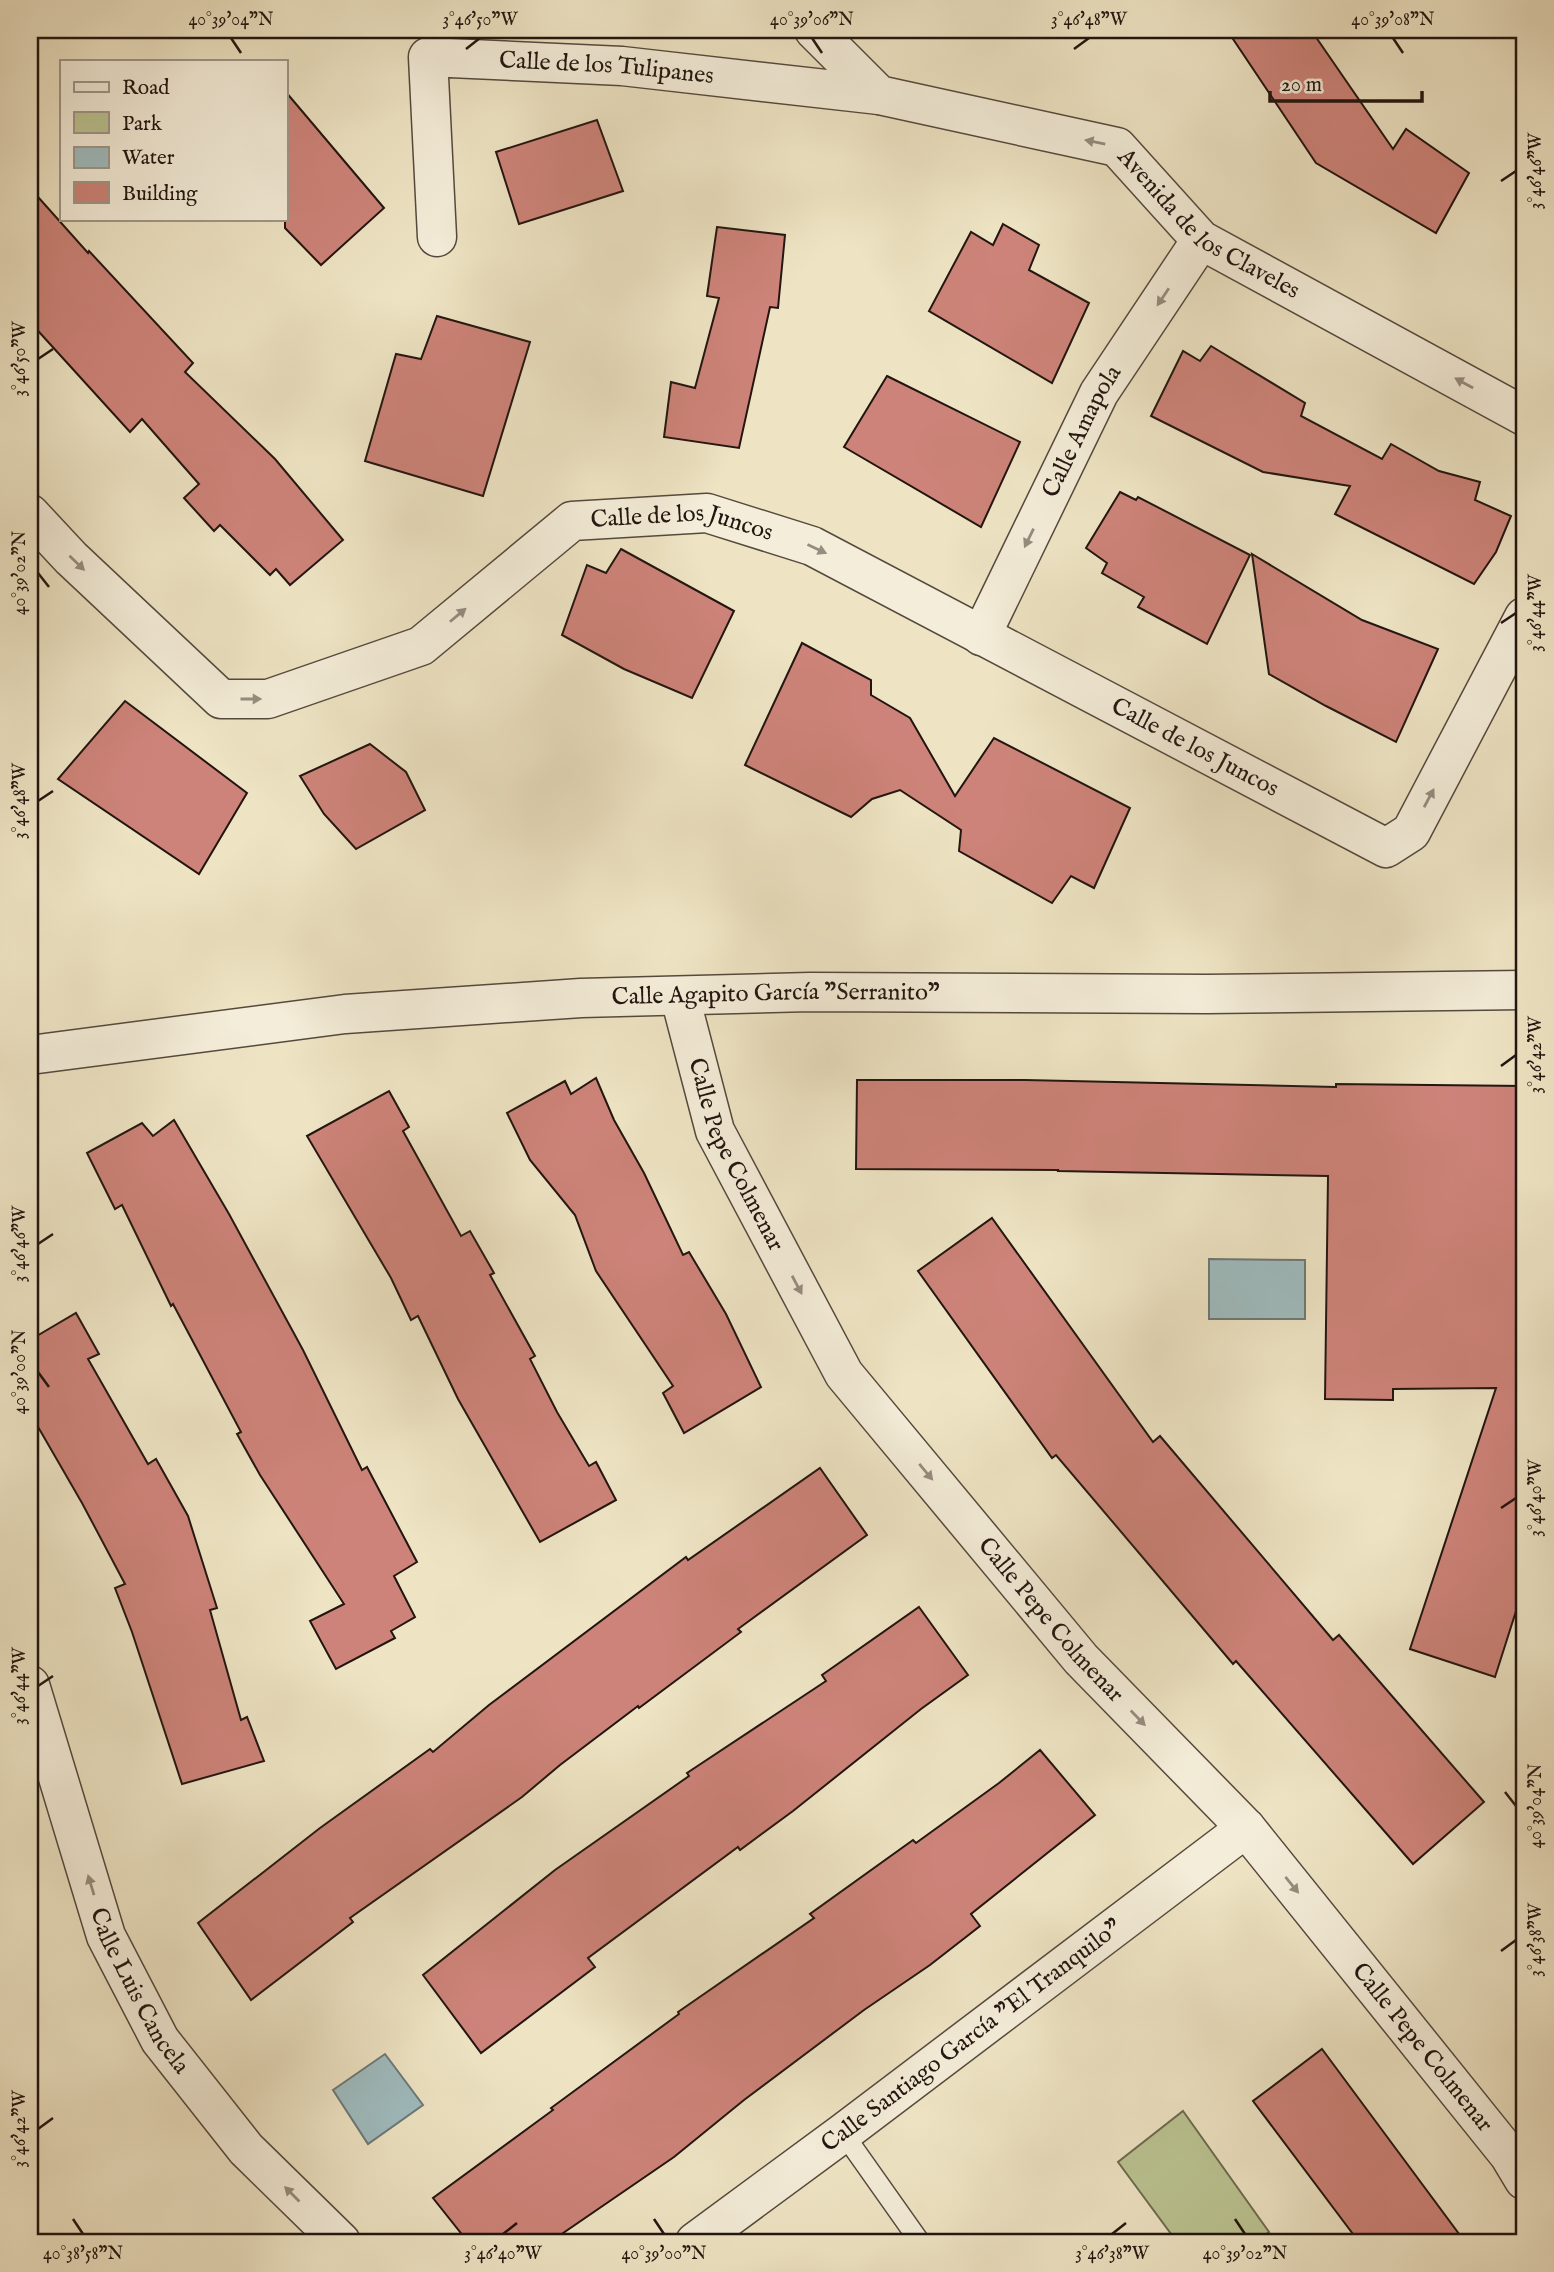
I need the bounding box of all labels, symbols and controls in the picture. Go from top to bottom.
text: 40°39'04"N [188,9,274,32]
text: 3°46'50"W [442,9,518,32]
text: 40°39'06"N [770,9,854,32]
text: 3°46'48"W [1051,9,1128,32]
text: 40°39'08"N [1351,9,1435,32]
street label: Calle de los Tulipanes [498,45,715,92]
legend [60,60,287,220]
scale bar [1270,60,1423,104]
text: 20 m [1281,72,1322,99]
text: Road [122,75,170,102]
text: Park [122,111,163,138]
text: 3°46'46"W [1525,132,1548,209]
one-way arrow [1084,137,1106,148]
street label: Avenida de los Claveles [1110,141,1305,306]
text: Water [122,145,175,172]
text: Building [122,181,198,208]
one-way arrow [1156,288,1170,306]
text: 3°46'50"W [9,321,32,397]
street label: Calle Amapola [1035,359,1129,503]
one-way arrow [1454,378,1474,390]
street label: Calle de los Juncos [590,497,777,548]
one-way arrow [1023,528,1034,548]
text: 40°39'02"N [9,530,32,615]
one-way arrow [807,544,827,555]
one-way arrow [68,555,85,571]
text: 3°46'44"W [1525,573,1548,652]
one-way arrow [450,608,467,623]
street label: Calle de los Juncos [1106,691,1284,804]
one-way arrow [240,693,262,705]
text: 3°46'48"W [9,762,32,839]
one-way arrow [1423,788,1435,808]
street label: Calle Agapito García "Serranito" [611,976,940,1013]
text: 3°46'42"W [1525,1016,1548,1094]
street label: Calle Pepe Colmenar [681,1055,792,1257]
text: 3°46'46"W [9,1205,32,1282]
one-way arrow [792,1275,803,1295]
text: 40°39'00"N [9,1329,32,1415]
text: 3°46'40"W [1525,1458,1548,1537]
one-way arrow [918,1462,933,1480]
street label: Calle Pepe Colmenar [971,1531,1131,1709]
text: 3°46'44"W [9,1646,32,1725]
one-way arrow [1130,1709,1147,1726]
text: 40°39'04"N [1525,1763,1548,1849]
one-way arrow [85,1874,95,1895]
one-way arrow [1285,1875,1300,1893]
text: 3°46'38"W [1525,1902,1548,1977]
street label: Calle Luis Cancela [83,1904,197,2081]
street label: Calle Santiago García "El Tranquilo" [815,1912,1128,2159]
street label: Calle Pepe Colmenar [1345,1956,1500,2139]
text: 3°46'42"W [9,2090,32,2168]
one-way arrow [284,2186,301,2203]
text: 40°38'58"N [43,2243,124,2266]
text: 3°46'40"W [464,2243,543,2266]
text: 40°39'00"N [621,2243,707,2266]
text: 3°46'38"W [1075,2243,1150,2266]
text: 40°39'02"N [1203,2243,1288,2266]

